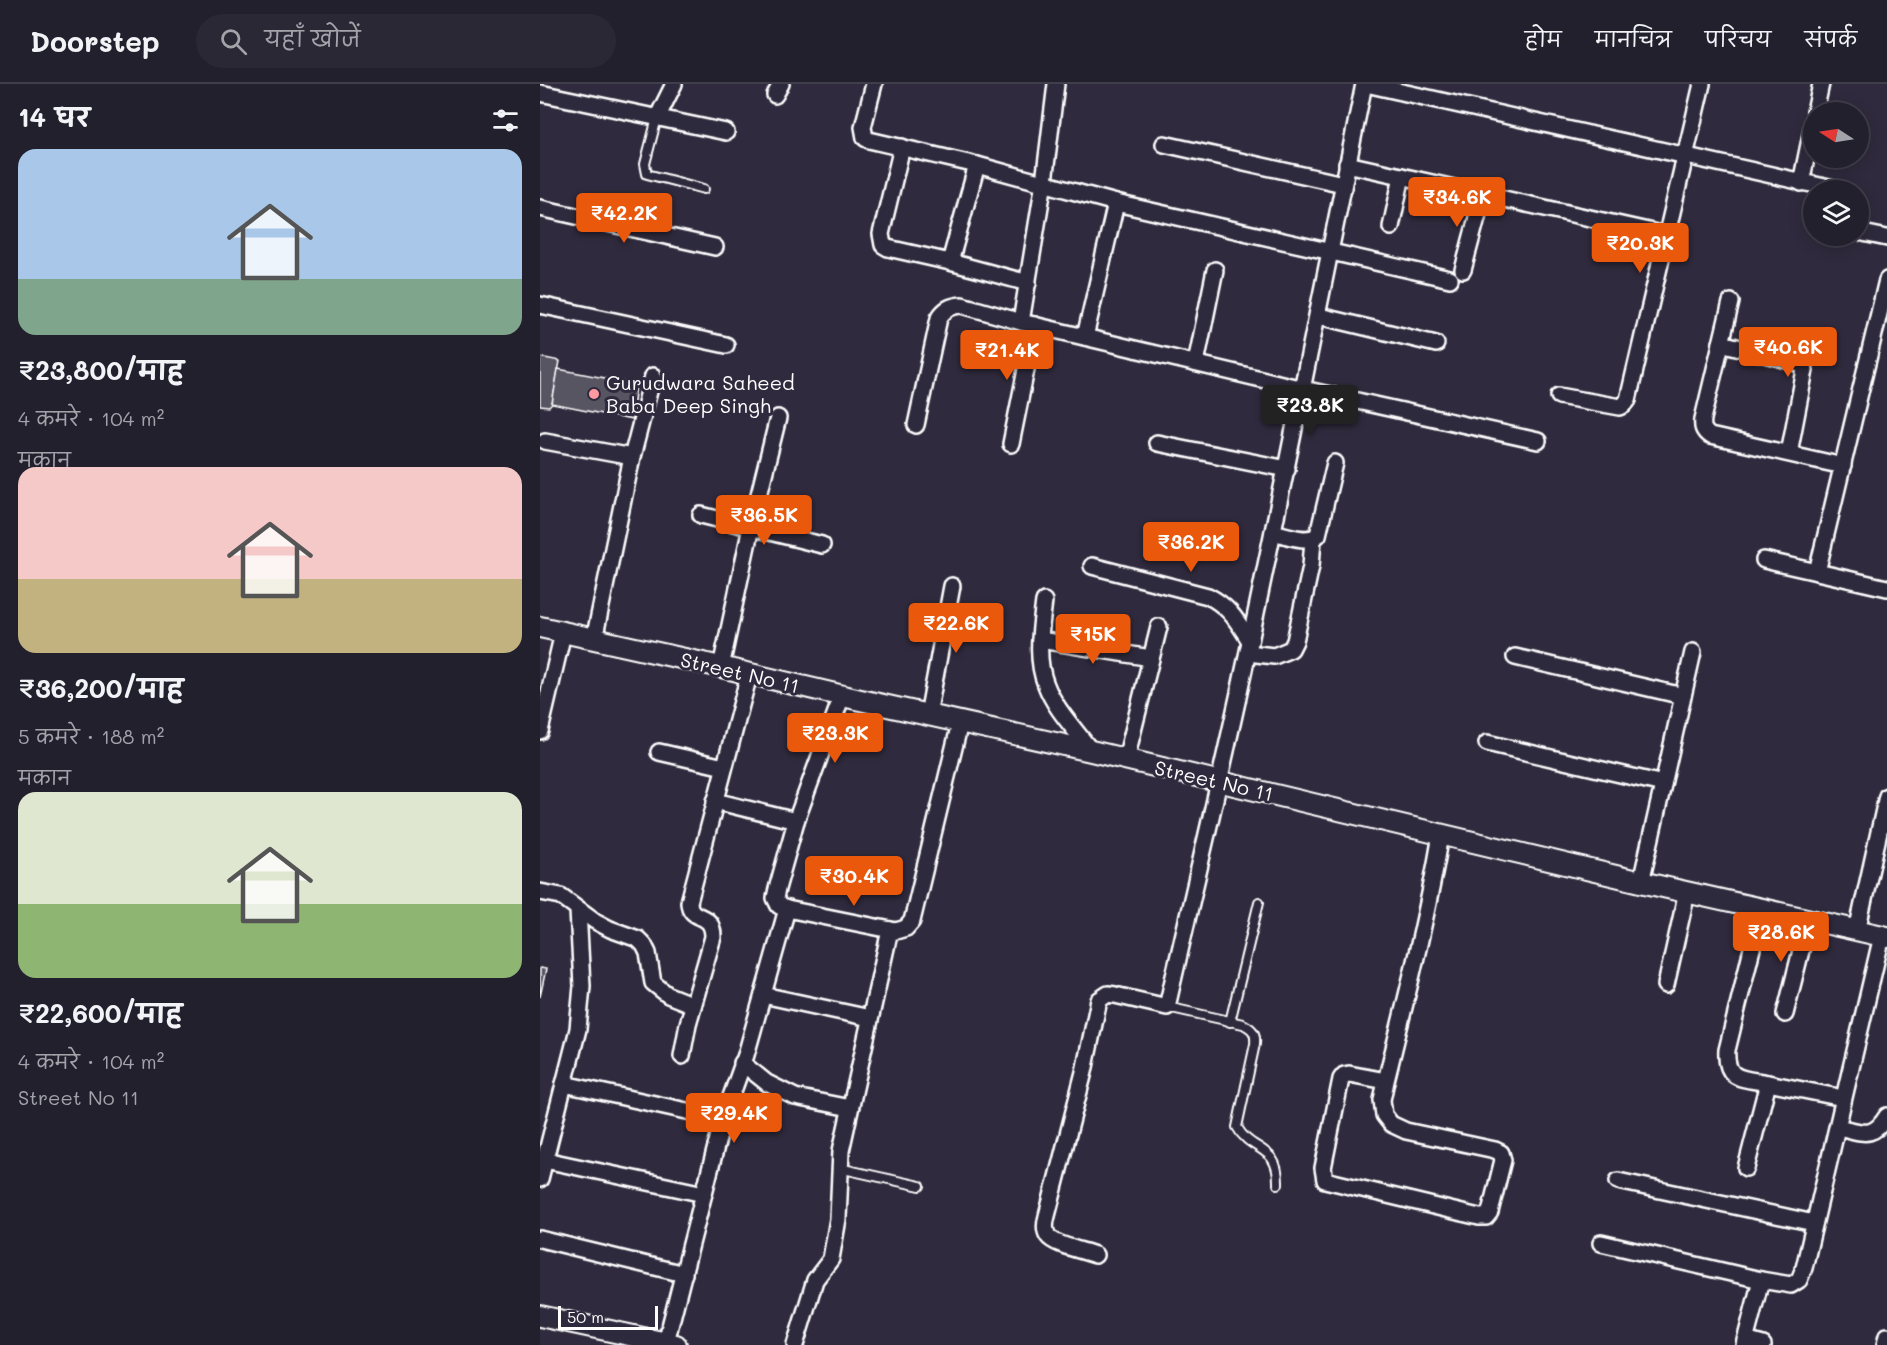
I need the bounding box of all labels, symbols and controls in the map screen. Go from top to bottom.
search box [196,14,616,68]
text: Doorstep [30,23,160,59]
text: यहाँ खोजें [265,24,361,53]
icon: search [217,25,250,58]
text: होम [1525,25,1562,52]
text: मानचित्र [1595,25,1672,52]
text: परिचय [1705,25,1771,52]
text: संपर्क [1804,25,1857,52]
text: 14 घर [18,100,90,134]
north arrow [1803,102,1869,168]
map controls [1803,102,1869,246]
icon: filters [489,104,522,137]
pin: ₹34.6K [1408,177,1506,228]
button: layers [1803,180,1869,246]
text: ₹34.6K [1422,183,1492,209]
icon: home [216,188,324,296]
pin: ₹42.2K [575,193,673,244]
text: ₹42.2K [590,199,658,225]
pin: ₹20.3K [1591,223,1689,274]
text: ₹20.3K [1606,229,1674,255]
pin: ₹40.6K [1739,327,1837,378]
pin: ₹21.4K [958,330,1056,381]
text: ₹40.6K [1753,333,1823,359]
text: ₹21.4K [974,336,1040,362]
text: ₹23,800/माह [18,353,184,387]
place label: Gurudwara Saheed Baba Deep Singh [606,369,795,418]
pin: ₹23.8K [1261,385,1359,436]
marker: Gurudwara Saheed Baba Deep Singh [587,387,601,401]
text: ₹23.8K [1276,391,1344,417]
text: 4 कमरे · 104 m² [18,405,164,431]
text: मकान [18,446,71,472]
pin: ₹36.5K [715,495,813,546]
text: ₹36.5K [730,501,798,527]
icon: home [216,506,324,614]
pin: ₹36.2K [1142,522,1240,573]
text: ₹36.2K [1157,528,1225,554]
pin: ₹22.6K [907,603,1005,654]
text: ₹22.6K [922,609,990,635]
pin: ₹15K [1057,614,1129,665]
text: ₹15K [1070,620,1116,646]
street label: Street No 11 [678,646,802,698]
text: ₹36,200/माह [18,671,183,705]
pin: ₹23.3K [786,713,884,764]
text: ₹23.3K [801,719,869,745]
text: 5 कमरे · 188 m² [18,723,164,749]
street label: Street No 11 [1152,754,1276,806]
text: मकान [18,764,71,790]
icon: home [216,831,324,939]
pin: ₹30.4K [805,856,903,907]
text: ₹30.4K [819,862,889,888]
pin: ₹28.6K [1732,912,1830,963]
text: ₹28.6K [1747,918,1815,944]
text: ₹22,600/माह [18,996,182,1030]
text: 4 कमरे · 104 m² [18,1048,164,1074]
text: Street No 11 [18,1084,139,1110]
pin: ₹29.4K [685,1093,783,1144]
text: ₹29.4K [700,1099,768,1125]
scale bar [558,1303,658,1330]
text: 50 m [567,1306,604,1327]

